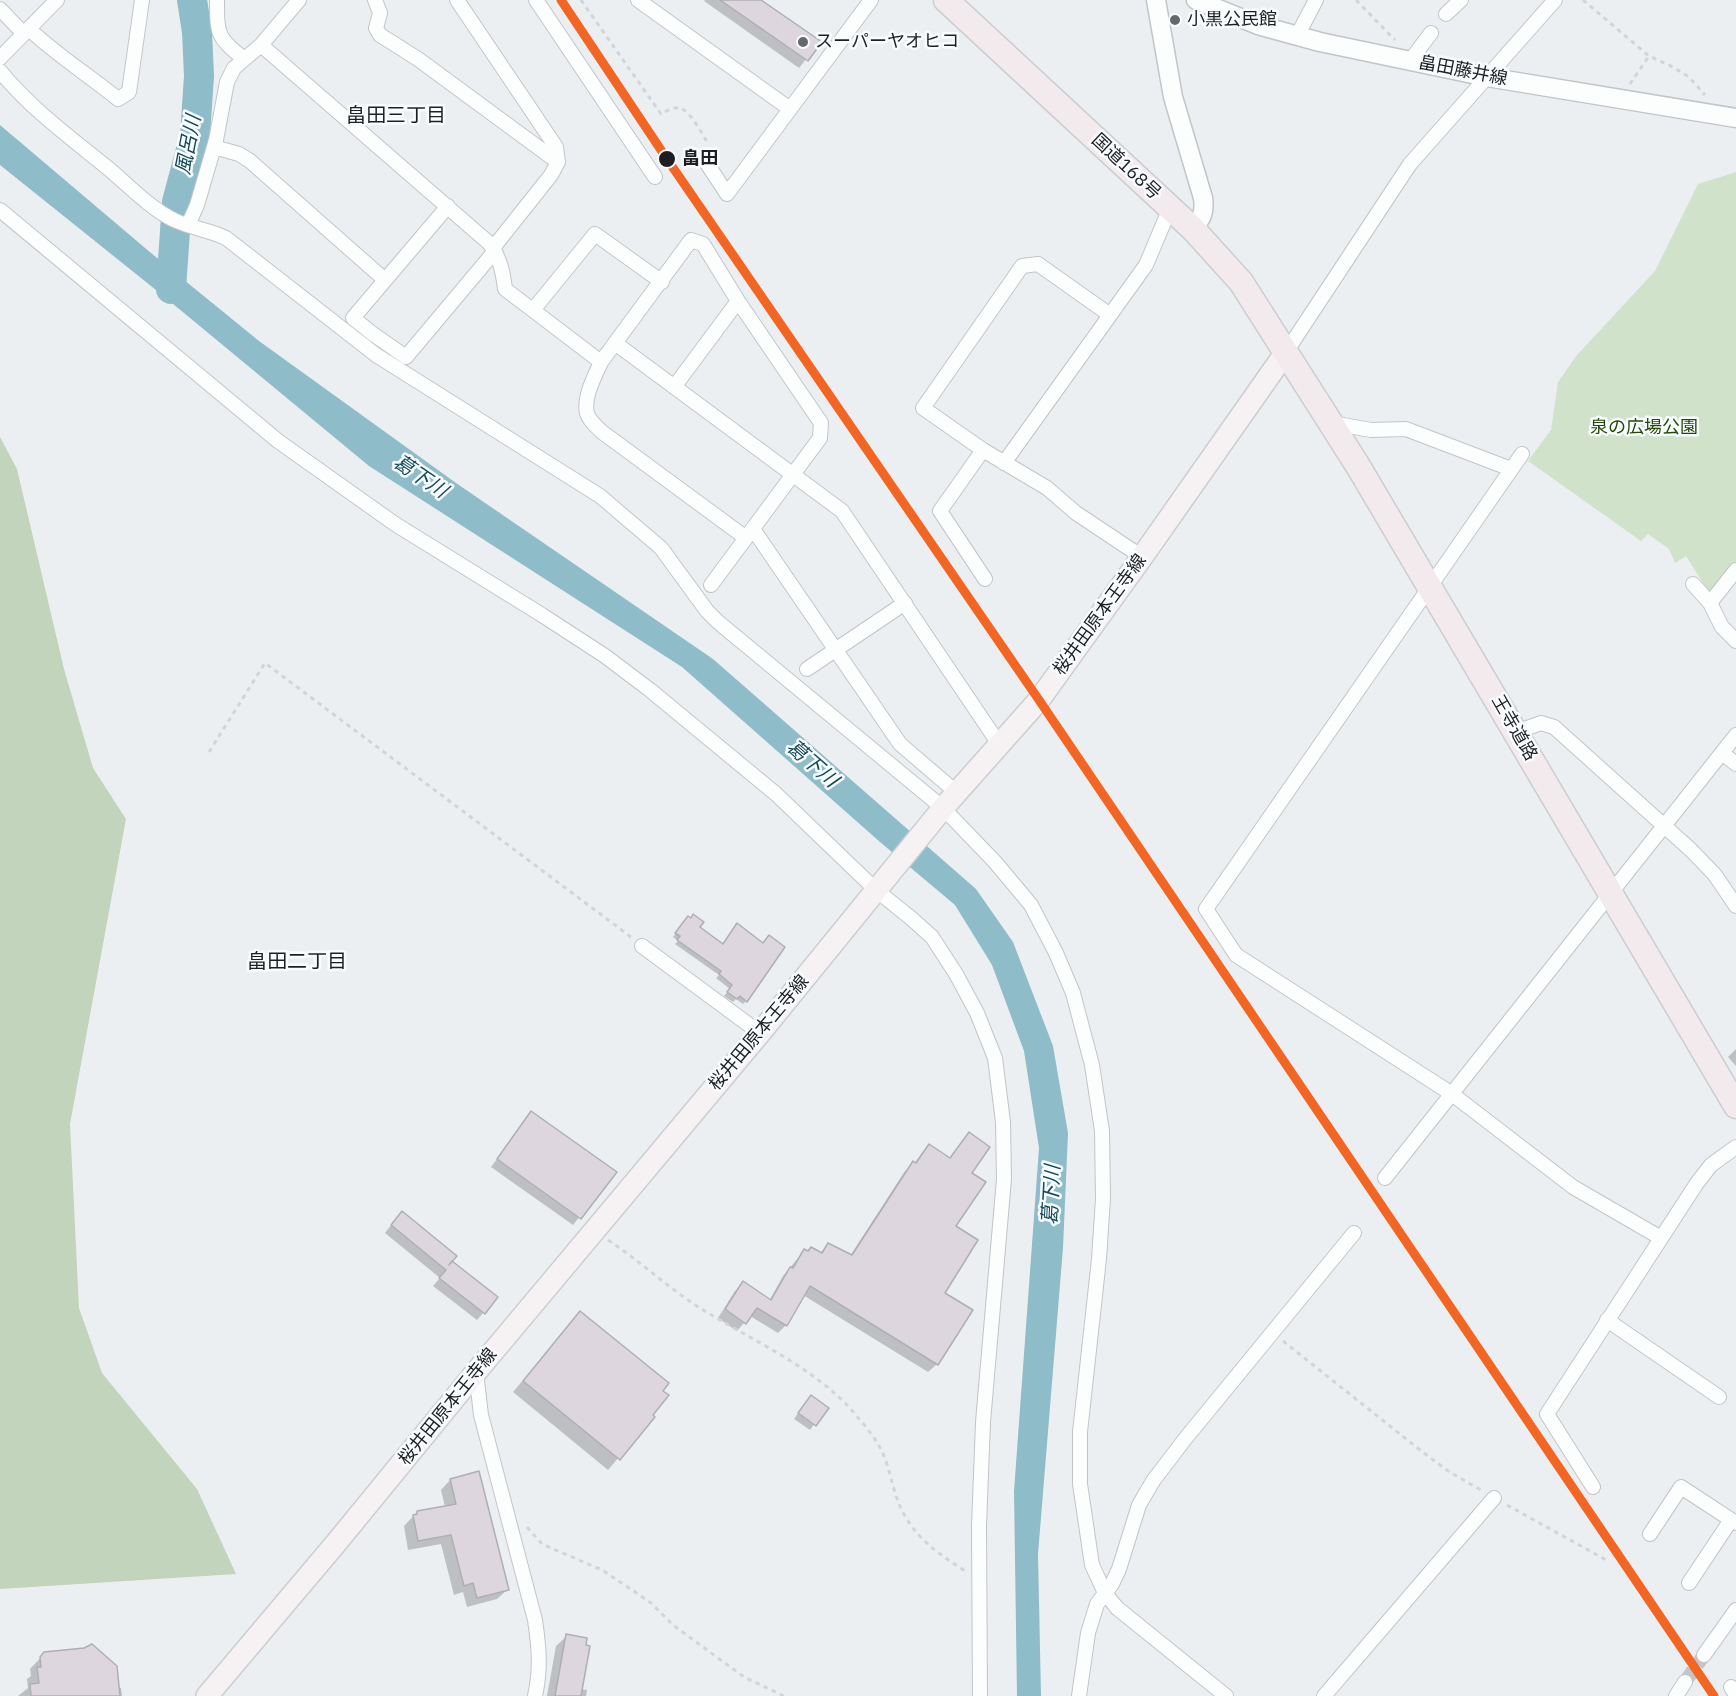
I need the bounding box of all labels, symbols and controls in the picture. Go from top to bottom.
place label: 小黒公民館 [1187,9,1277,31]
marker: 小黒公民館 [1168,13,1182,27]
place label: スーパーヤオヒコ [815,31,959,53]
marker: スーパーヤオヒコ [796,35,810,49]
street label: 畠田藤井線 [1417,52,1509,90]
district label: 畠田三丁目 [346,104,446,128]
water label: 風呂川 [171,113,207,177]
street label: 国道168号 [1087,130,1165,204]
place label: 畠田 [682,148,718,170]
marker: 畠田 [657,149,677,169]
park label: 泉の広場公園 [1590,417,1698,439]
water label: 葛下川 [388,450,452,504]
street label: 桜井田原本王寺線 [1049,550,1151,680]
street label: 王寺道路 [1487,691,1541,765]
water label: 葛下川 [781,735,843,793]
district label: 畠田二丁目 [247,950,347,974]
street label: 桜井田原本王寺線 [704,971,814,1095]
water label: 葛下川 [1038,1164,1066,1226]
street label: 桜井田原本王寺線 [394,1344,502,1470]

